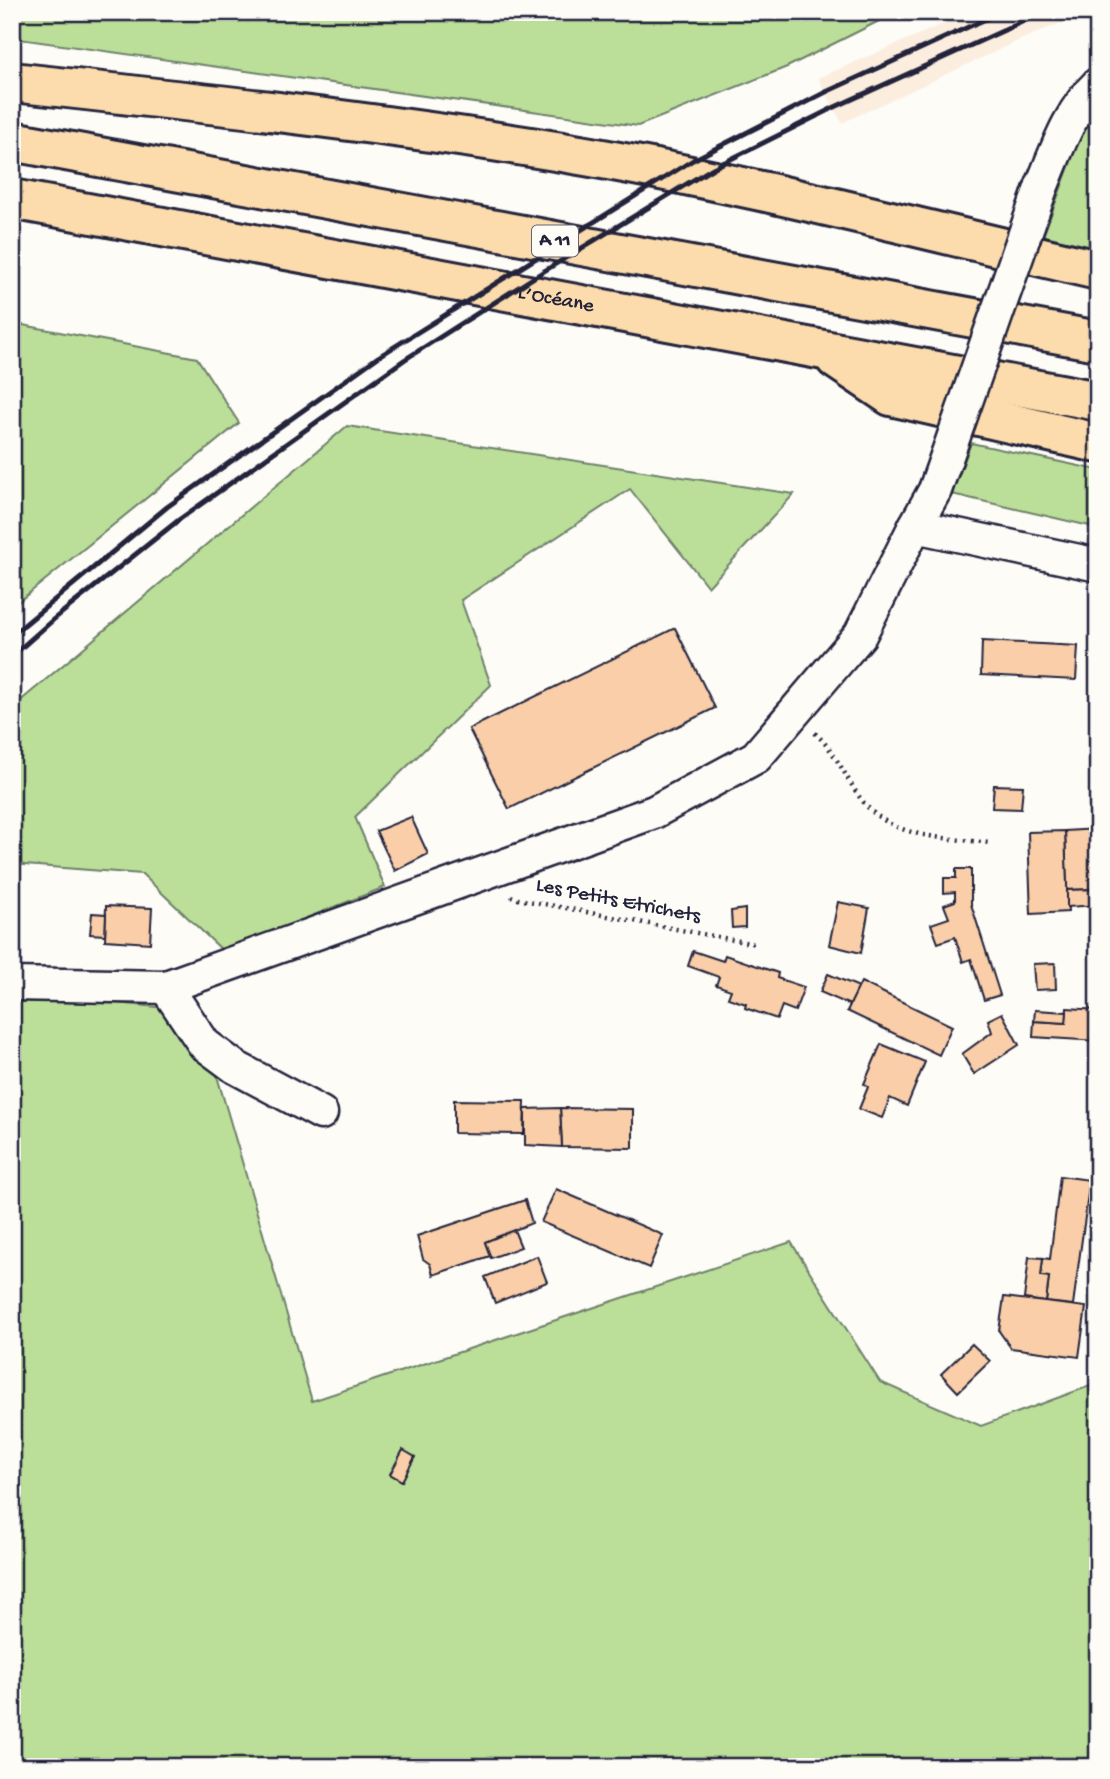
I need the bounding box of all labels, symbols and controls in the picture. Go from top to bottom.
road number: A 11 [532,226,578,256]
street label: L’Océane [515,281,597,320]
street label: Les Petits Etrichets [534,874,704,930]

